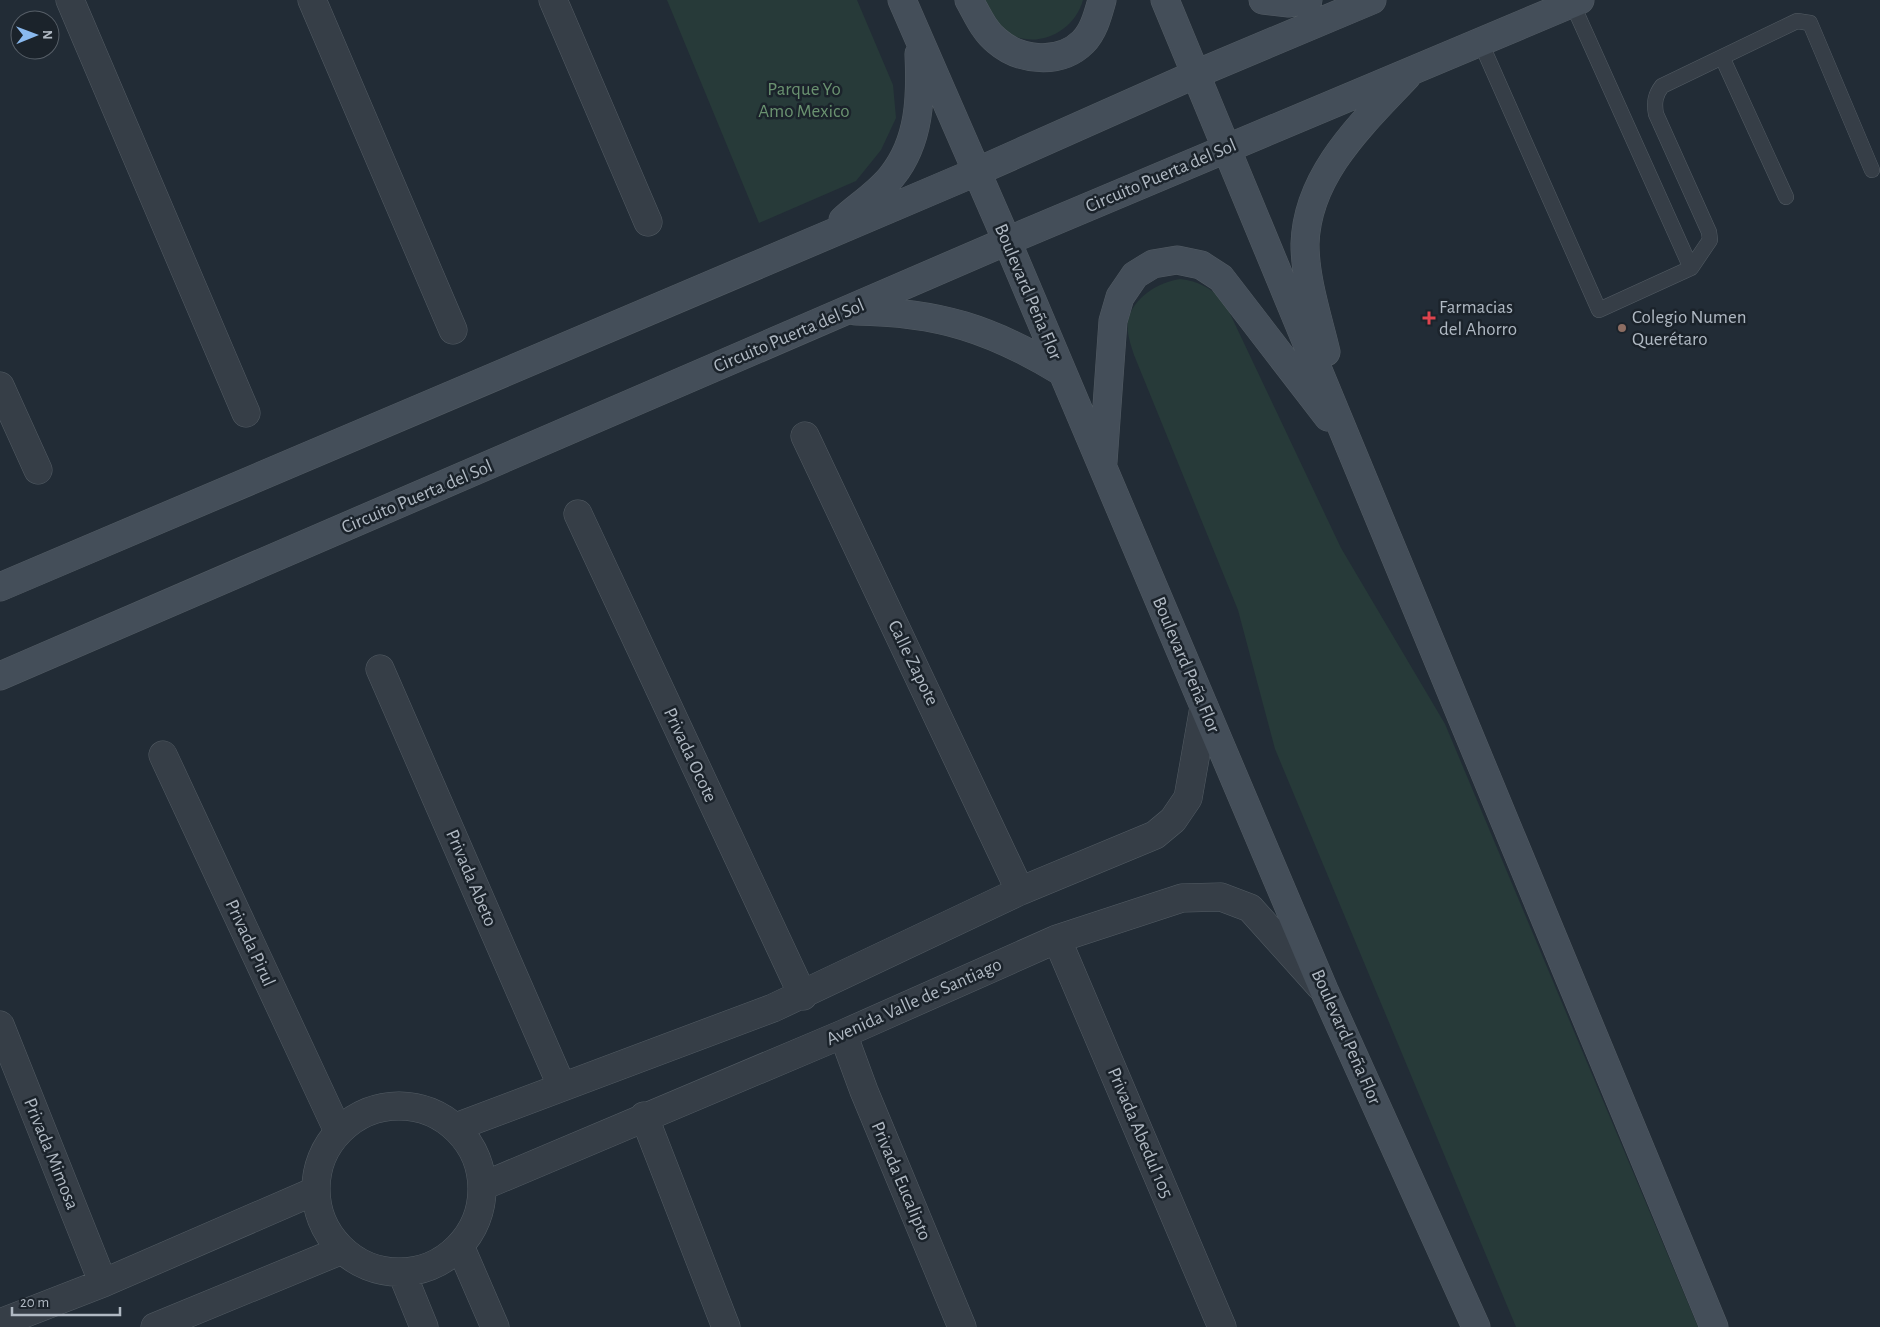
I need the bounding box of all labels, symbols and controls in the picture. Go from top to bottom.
north arrow [10,10,60,60]
text: N [40,30,54,40]
park label: Parque Yo Amo Mexico [758,80,850,121]
street label: Circuito Puerta del Sol [1083,136,1239,216]
street label: Boulevard Peña Flor [991,221,1065,363]
street label: Circuito Puerta del Sol [711,296,867,376]
place label: Farmacias del Ahorro [1439,298,1517,339]
place label: Colegio Numen Querétaro [1632,308,1746,349]
marker: Farmacias del Ahorro [1423,312,1435,324]
marker: Colegio Numen Querétaro [1616,322,1628,334]
street label: Circuito Puerta del Sol [339,457,495,537]
street label: Boulevard Peña Flor [1149,594,1223,736]
street label: Calle Zapote [884,617,942,709]
street label: Privada Ocote [660,705,720,805]
street label: Privada Abeto [442,827,500,929]
street label: Privada Pirul [222,897,278,989]
street label: Avenida Valle de Santiago [823,955,1005,1049]
street label: Boulevard Peña Flor [1308,967,1384,1107]
street label: Privada Abedul 105 [1104,1065,1176,1201]
street label: Privada Mimosa [20,1095,82,1213]
street label: Privada Eucalipto [867,1119,935,1243]
scale bar [12,1284,120,1316]
text: 20 m [20,1295,49,1310]

